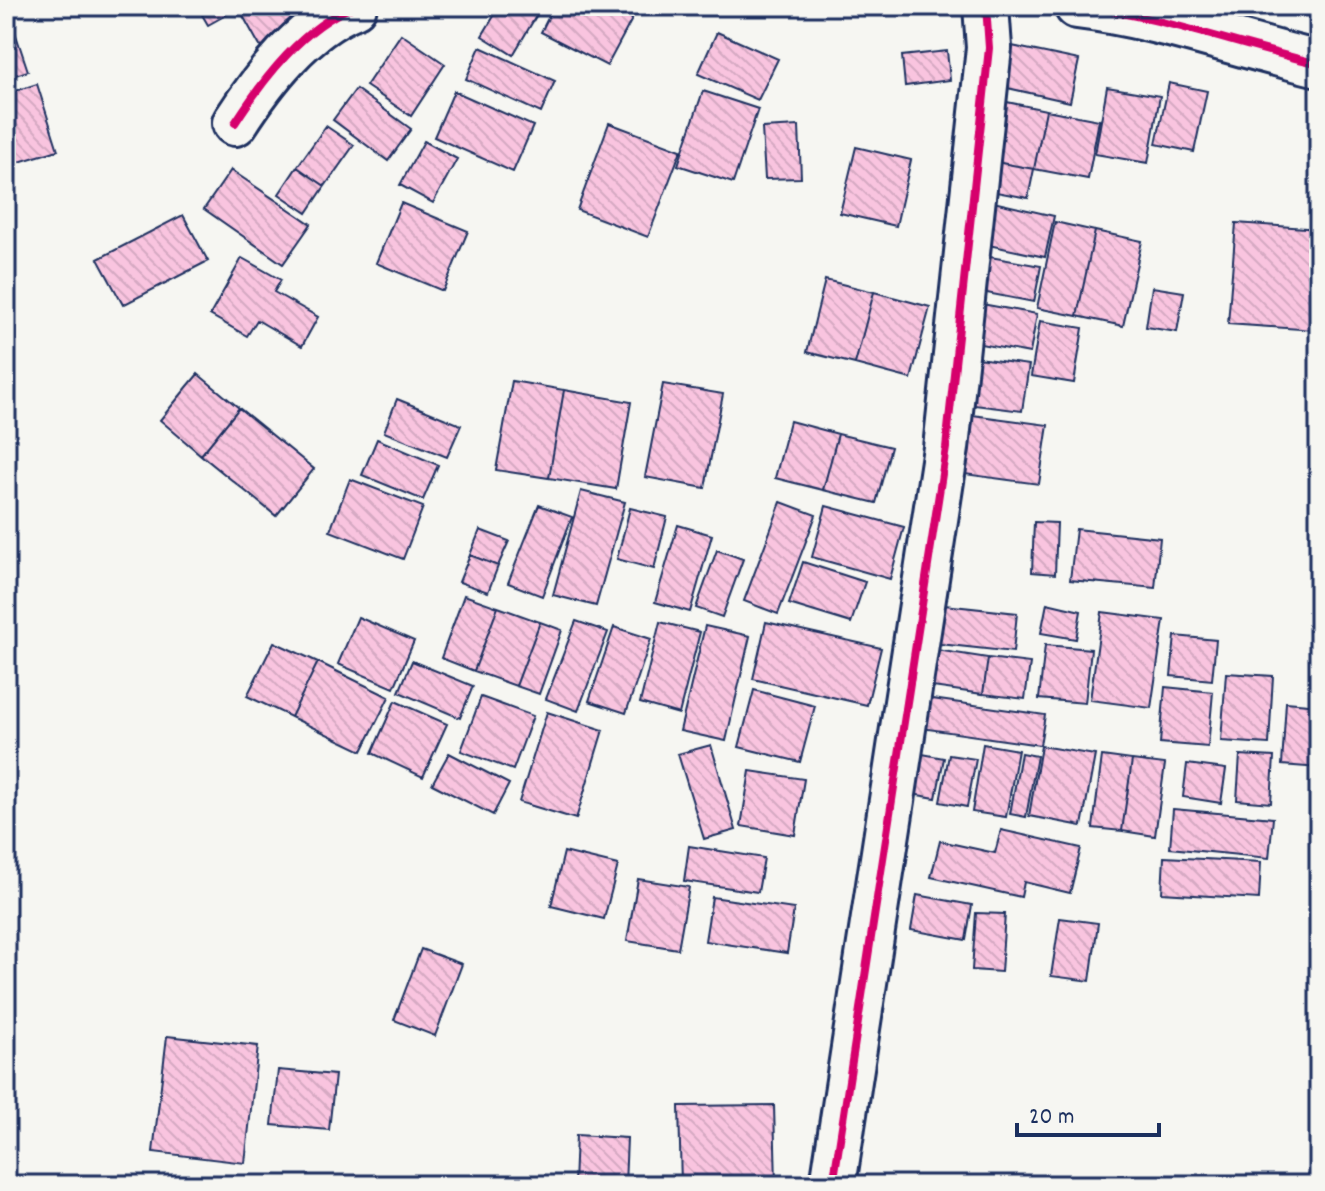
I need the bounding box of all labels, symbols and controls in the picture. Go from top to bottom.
scale bar [1017,1087,1159,1137]
text: 20 m [1029,1101,1075,1135]

